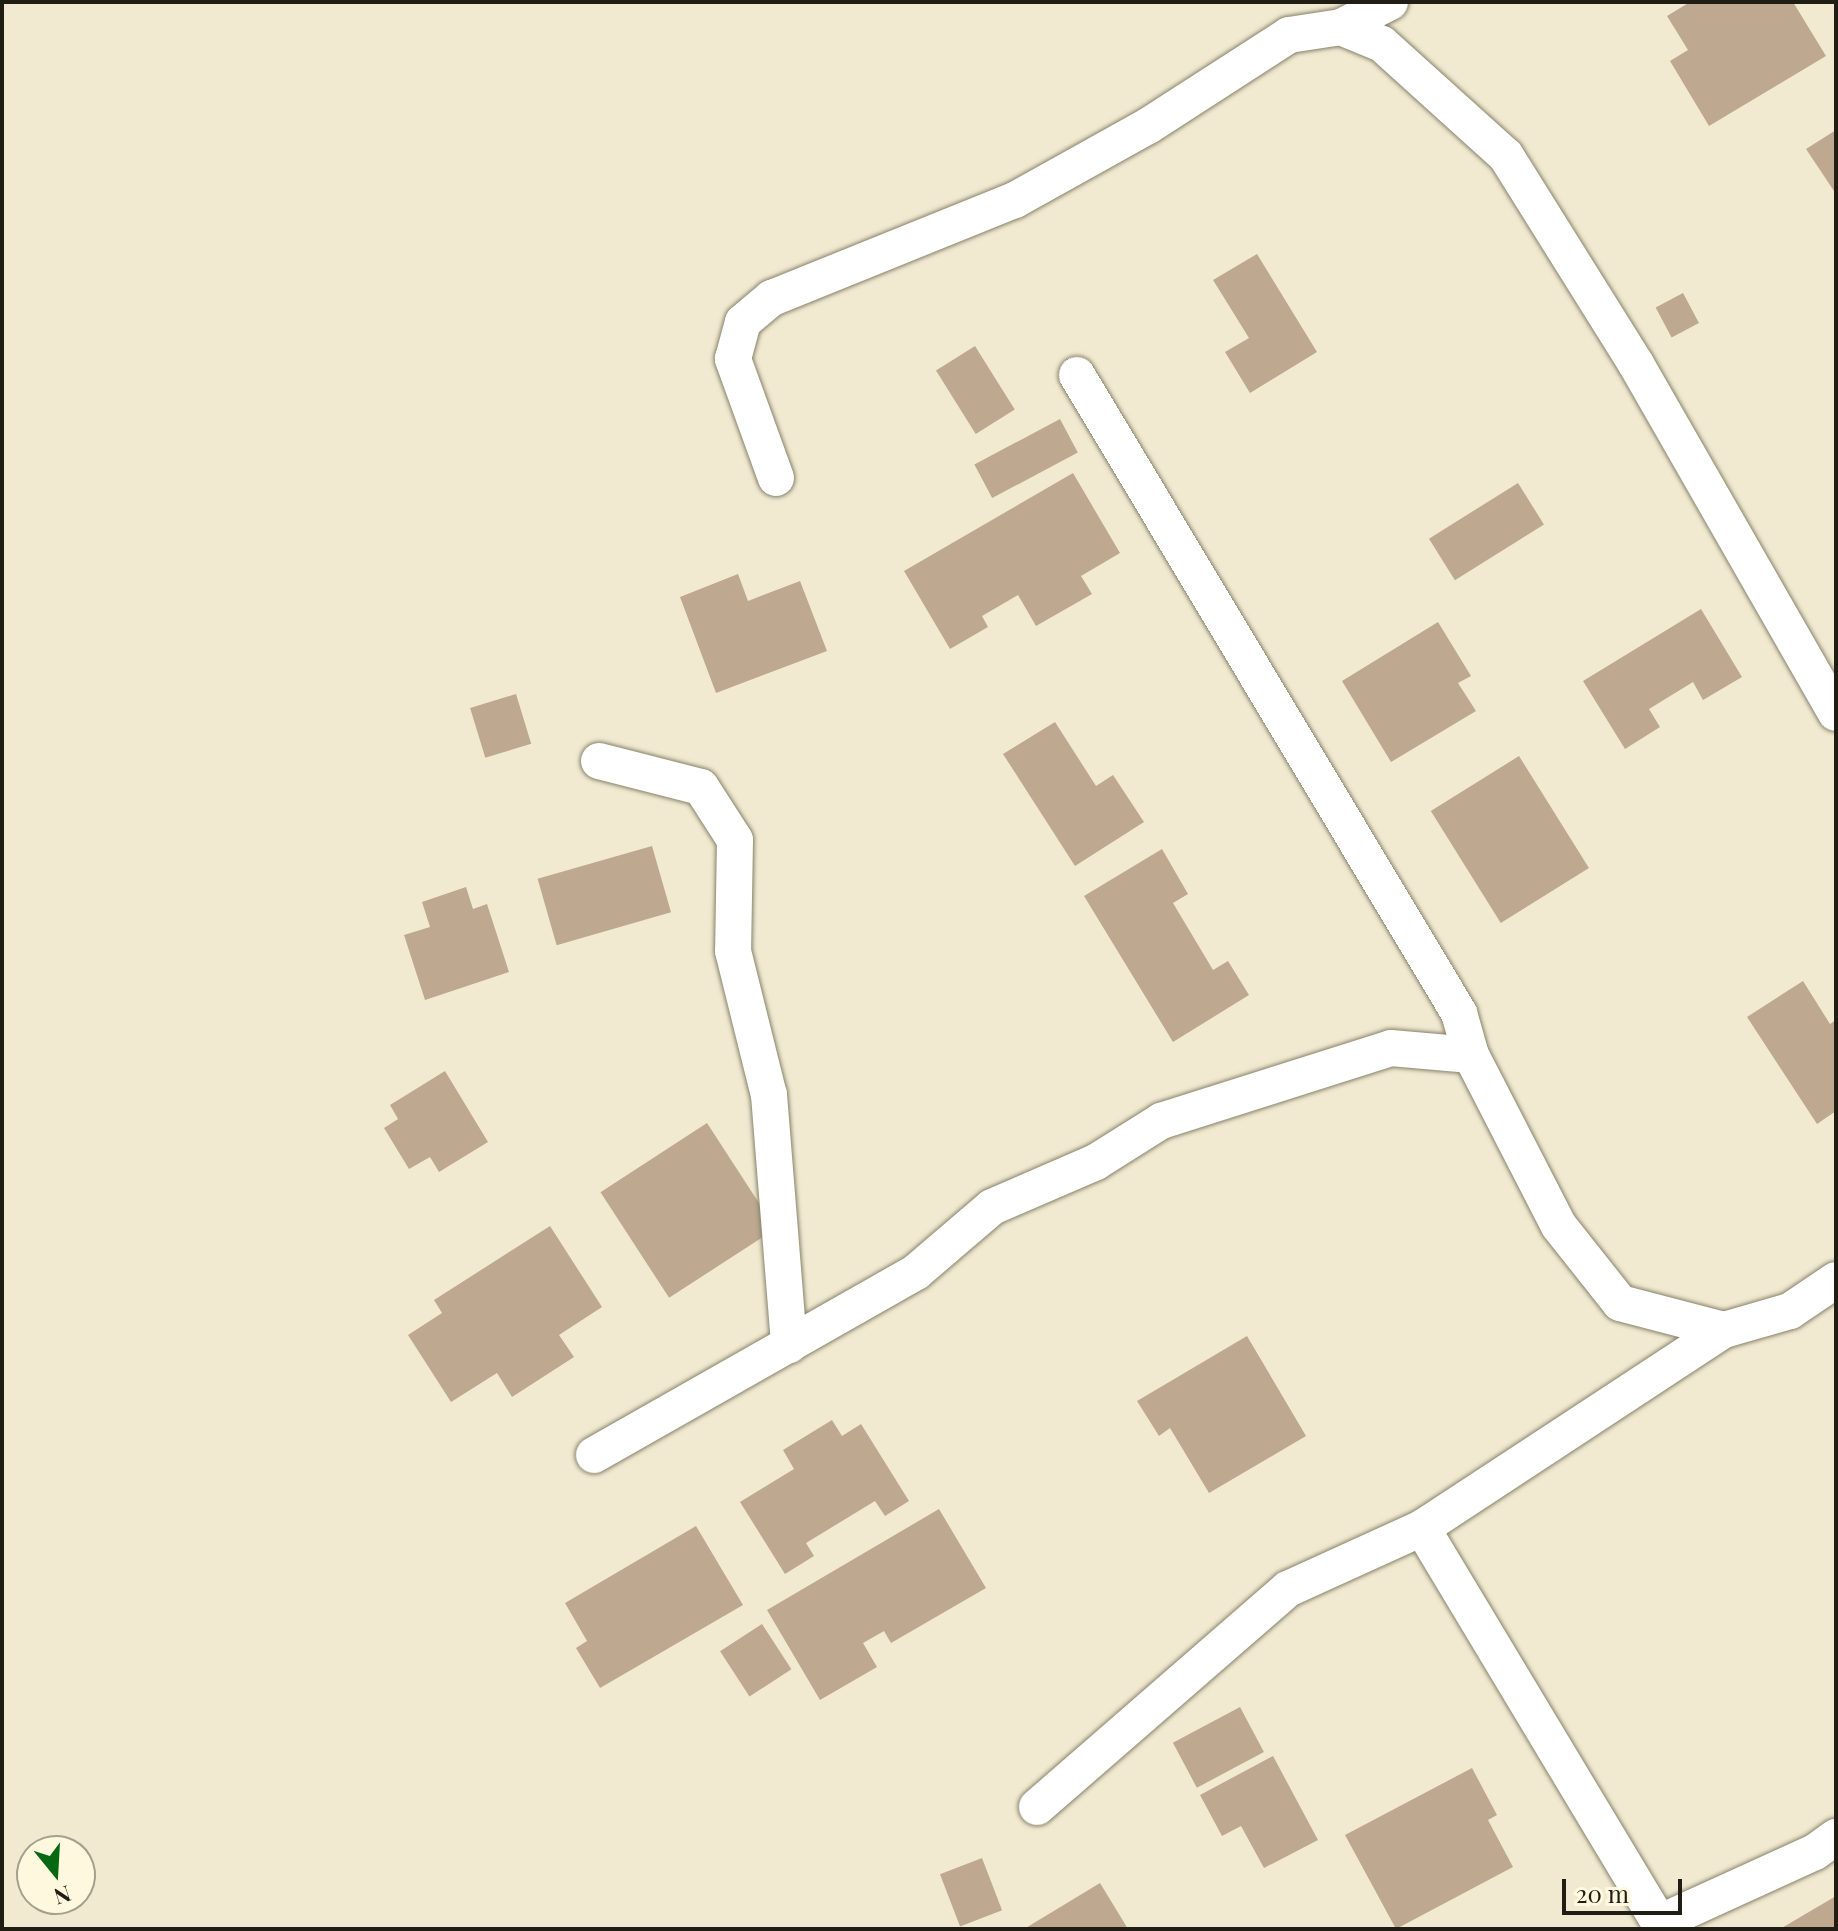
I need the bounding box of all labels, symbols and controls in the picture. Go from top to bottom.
north arrow [16,1835,96,1915]
scale bar [1566,1863,1686,1913]
text: 20 m [1576,1877,1629,1909]
text: N [51,1879,75,1913]

